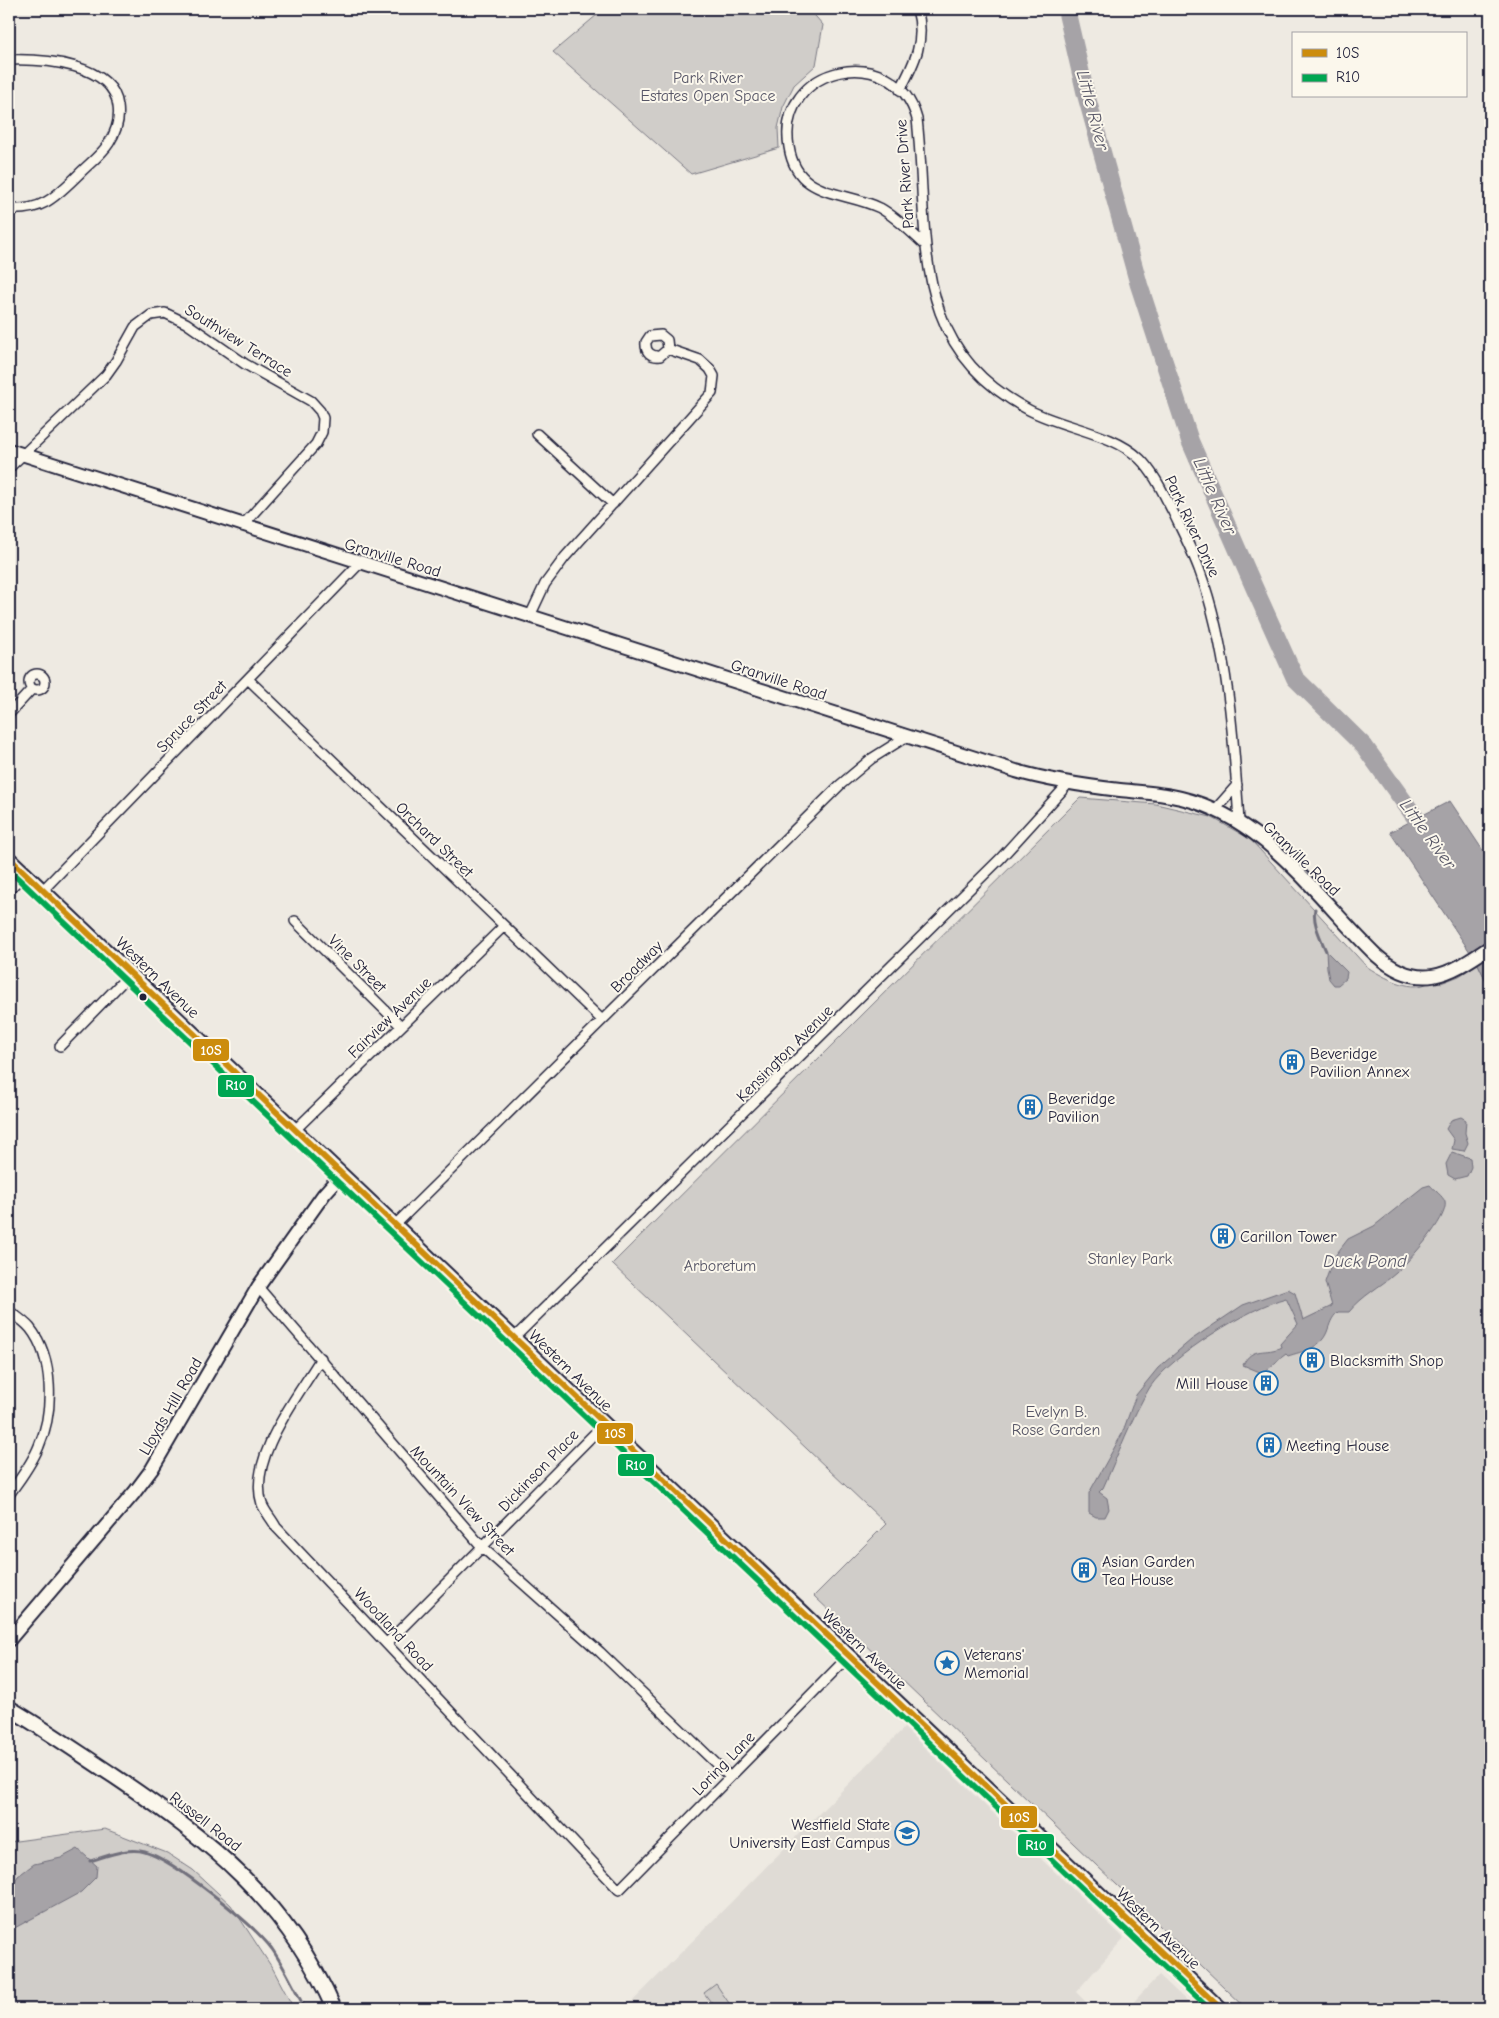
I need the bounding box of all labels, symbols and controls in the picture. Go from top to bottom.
legend [1292,32,1466,98]
text: 10S [1336,44,1359,62]
water label: Little River [1072,68,1113,153]
text: R10 [1336,68,1360,86]
park label: Park River Estates Open Space [640,69,776,105]
street label: Park River Drive [892,119,918,229]
street label: Southview Terrace [181,301,296,381]
water label: Little River [1188,455,1241,539]
street label: Park River Drive [1161,473,1223,580]
street label: Granville Road [342,535,443,581]
street label: Granville Road [728,656,829,704]
street label: Spruce Street [153,677,231,756]
water label: Little River [1395,795,1461,874]
street label: Orchard Street [392,798,477,881]
street label: Granville Road [1259,818,1343,900]
street label: Vine Street [325,931,390,997]
street label: Western Avenue [112,933,203,1022]
street label: Broadway [607,936,667,996]
street label: Fairview Avenue [344,974,435,1062]
unlabelled marker [138,992,148,1002]
street label: Kensington Avenue [733,1002,837,1106]
line badge: 10S [192,1038,230,1062]
text: 10S [200,1042,222,1059]
place label: Beveridge Pavilion Annex [1310,1045,1410,1081]
building icon: Beveridge Pavilion Annex [1279,1049,1305,1075]
line badge: R10 [217,1074,255,1098]
text: R10 [225,1077,247,1094]
place label: Beveridge Pavilion [1048,1090,1115,1126]
building icon: Beveridge Pavilion [1017,1094,1043,1120]
building icon: Carillon Tower [1210,1223,1236,1249]
place label: Carillon Tower [1240,1228,1337,1246]
park label: Stanley Park [1088,1250,1173,1268]
water label: Duck Pond [1323,1251,1407,1272]
park label: Arboretum [684,1257,756,1275]
street label: Western Avenue [525,1326,616,1415]
building icon: Blacksmith Shop [1299,1347,1325,1373]
place label: Blacksmith Shop [1330,1352,1444,1370]
street label: Lloyds Hill Road [136,1355,206,1458]
building icon: Mill House [1253,1370,1279,1396]
place label: Mill House [1176,1375,1248,1393]
park label: Evelyn B. Rose Garden [1012,1403,1100,1439]
line badge: 10S [596,1422,634,1445]
text: 10S [604,1425,626,1442]
street label: Dickinson Place [495,1426,582,1516]
building icon: Meeting House [1256,1432,1282,1458]
place label: Meeting House [1286,1437,1389,1455]
street label: Mountain View Street [406,1442,518,1560]
line badge: R10 [617,1453,655,1477]
text: R10 [625,1457,647,1474]
place label: Asian Garden Tea House [1102,1553,1195,1589]
building icon: Asian Garden Tea House [1071,1557,1097,1583]
street label: Woodland Road [350,1584,437,1675]
street label: Western Avenue [818,1606,910,1693]
place label: Veterans' Memorial [964,1646,1029,1682]
place icon: Veterans' Memorial [934,1650,960,1676]
street label: Loring Lane [689,1728,759,1799]
street label: Russell Road [166,1788,245,1855]
line badge: 10S [1000,1805,1038,1829]
text: 10S [1008,1809,1030,1826]
place label: Westfield State University East Campus [729,1816,890,1852]
school or university icon: Westfield State University East Campus [894,1820,920,1846]
line badge: R10 [1017,1833,1055,1857]
text: R10 [1025,1837,1047,1854]
street label: Western Avenue [1113,1884,1204,1973]

